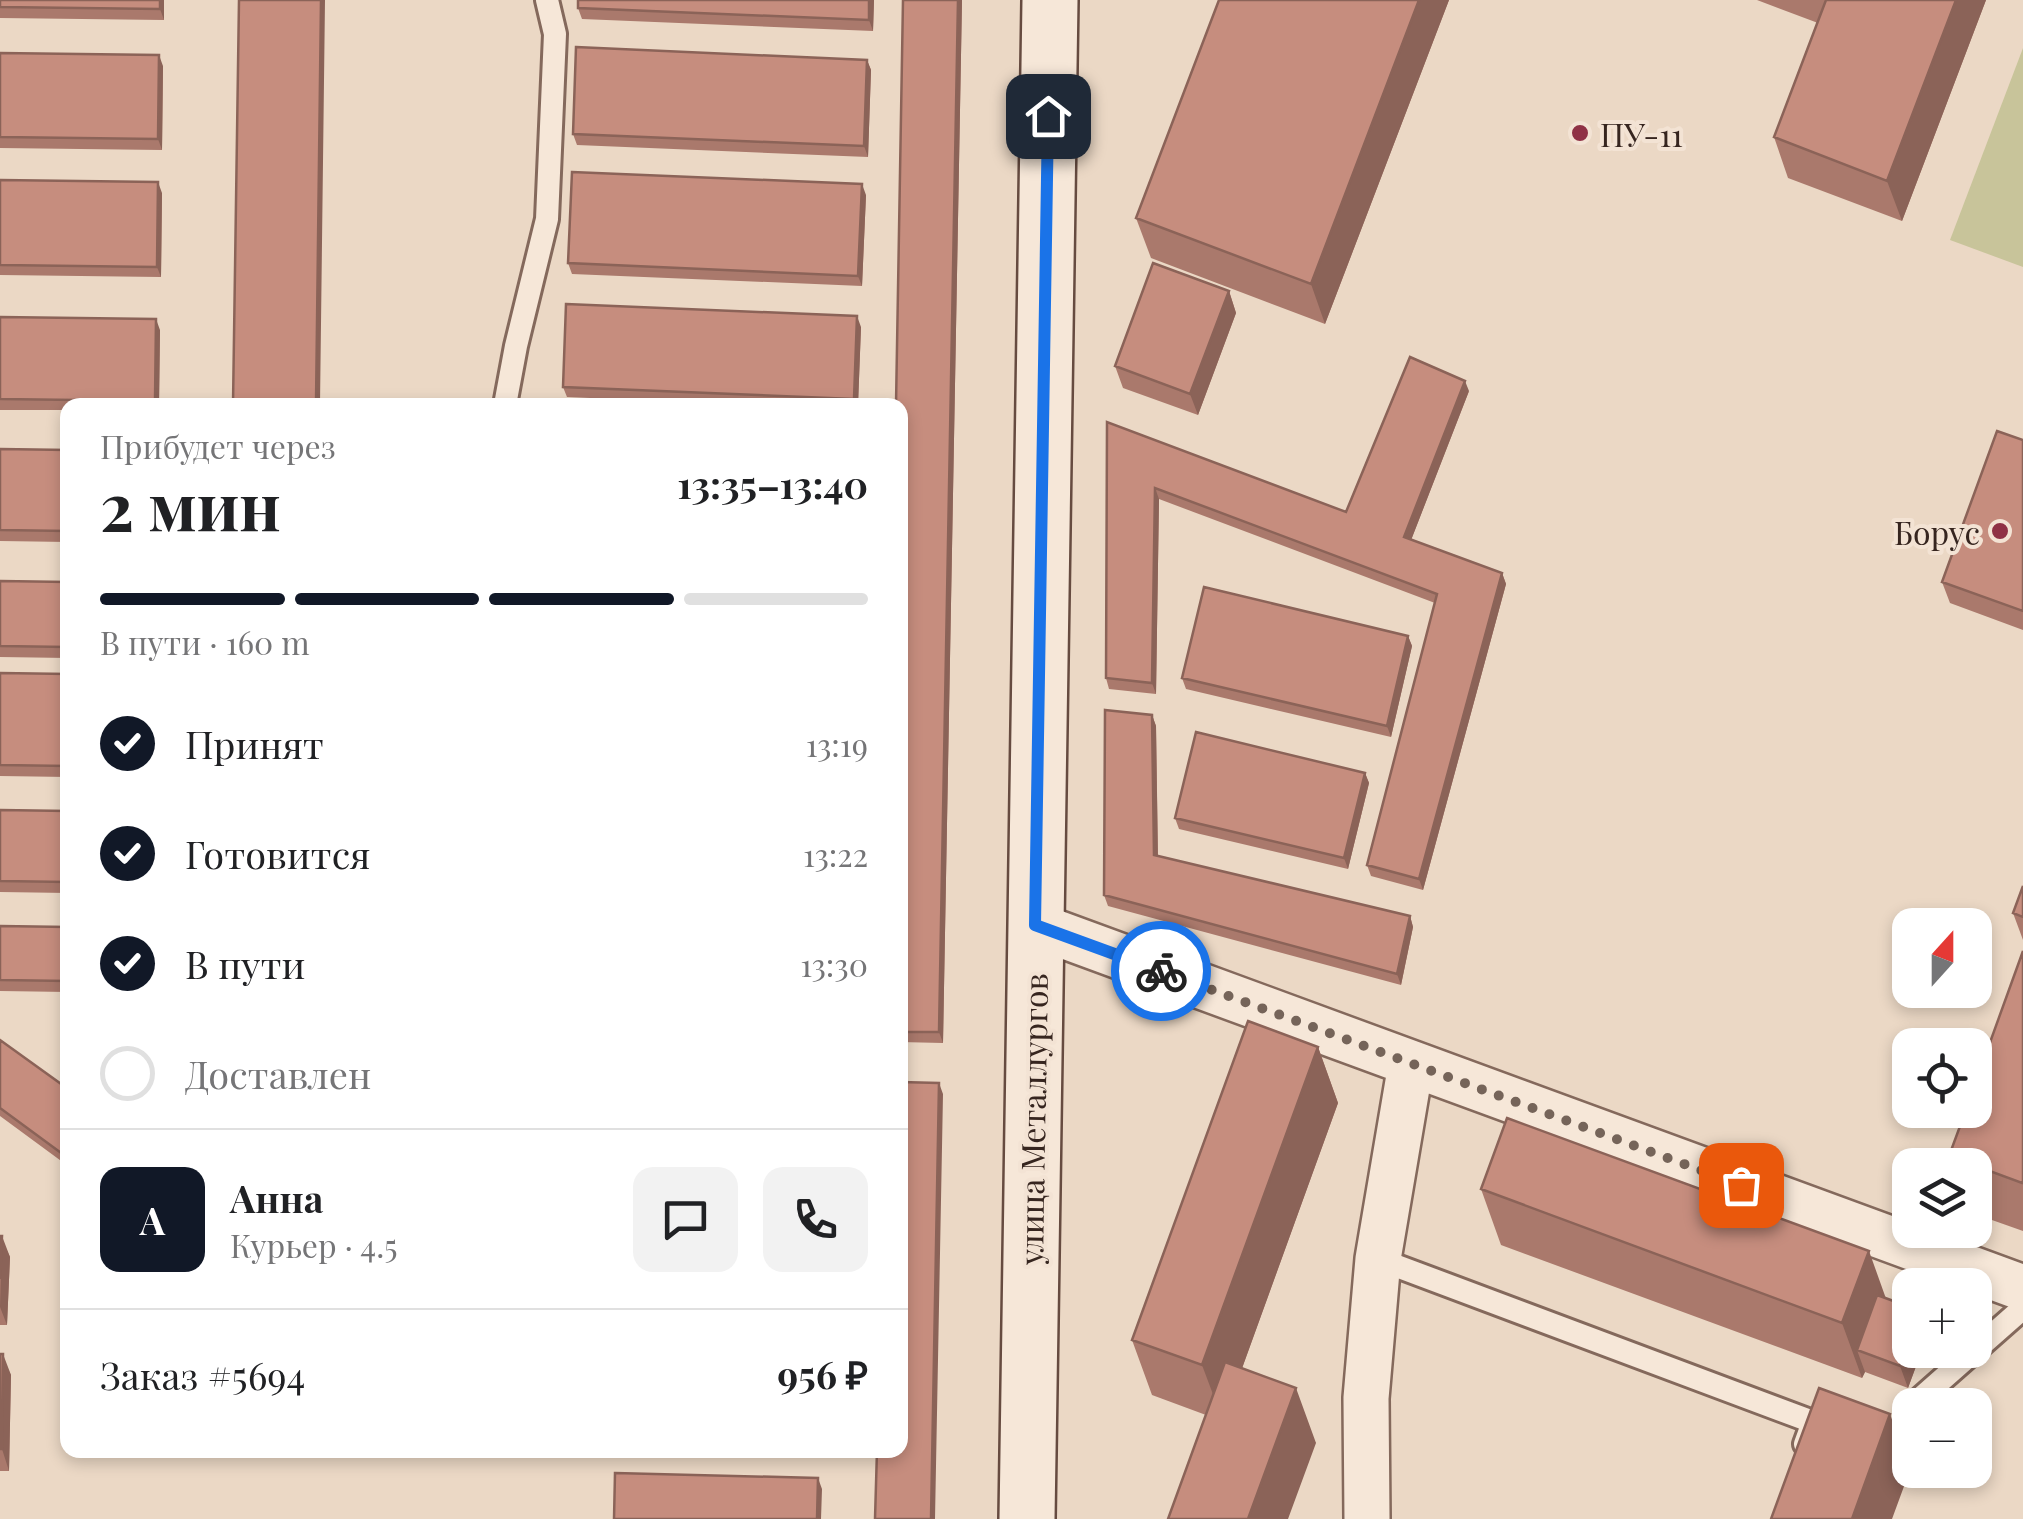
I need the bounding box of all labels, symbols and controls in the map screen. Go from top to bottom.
pin [1006,74,1091,159]
icon: home [1021,89,1076,144]
place label: ПУ-11 [1600,112,1683,155]
marker: ПУ-11 [1569,122,1591,144]
text: Прибудет через [100,424,336,467]
text: 13:35–13:40 [677,458,868,509]
text: 2 мин [100,461,281,547]
place label: Борус [1894,510,1980,553]
marker: Борус [1989,520,2011,542]
text: В пути · 160 m [100,620,310,663]
icon: check [100,716,155,771]
text: Принят [185,718,324,769]
text: 13:19 [806,722,868,765]
icon: check [100,826,155,881]
text: Готовится [185,828,371,879]
text: 13:22 [803,832,868,875]
north arrow [1892,908,1992,1008]
map controls [1892,908,1992,1488]
courier [1111,921,1211,1021]
icon: check [100,936,155,991]
text: В пути [185,938,305,989]
text: 13:30 [800,942,868,985]
icon: bike [1134,944,1189,999]
street label: улица Металлургов [1008,973,1056,1266]
button: locate [1892,1028,1992,1128]
text: Доставлен [185,1048,371,1099]
pin [1699,1143,1784,1228]
button: layers [1892,1148,1992,1248]
icon: bag [1714,1158,1769,1213]
button: chat [633,1167,738,1272]
button: phone [763,1167,868,1272]
text: Анна [230,1172,323,1223]
text: А [140,1194,165,1245]
text: Курьер · 4.5 [230,1223,398,1266]
button: + [1892,1268,1992,1368]
text: 956 ₽ [777,1348,868,1399]
text: Заказ #5694 [100,1349,305,1400]
button: − [1892,1388,1992,1488]

